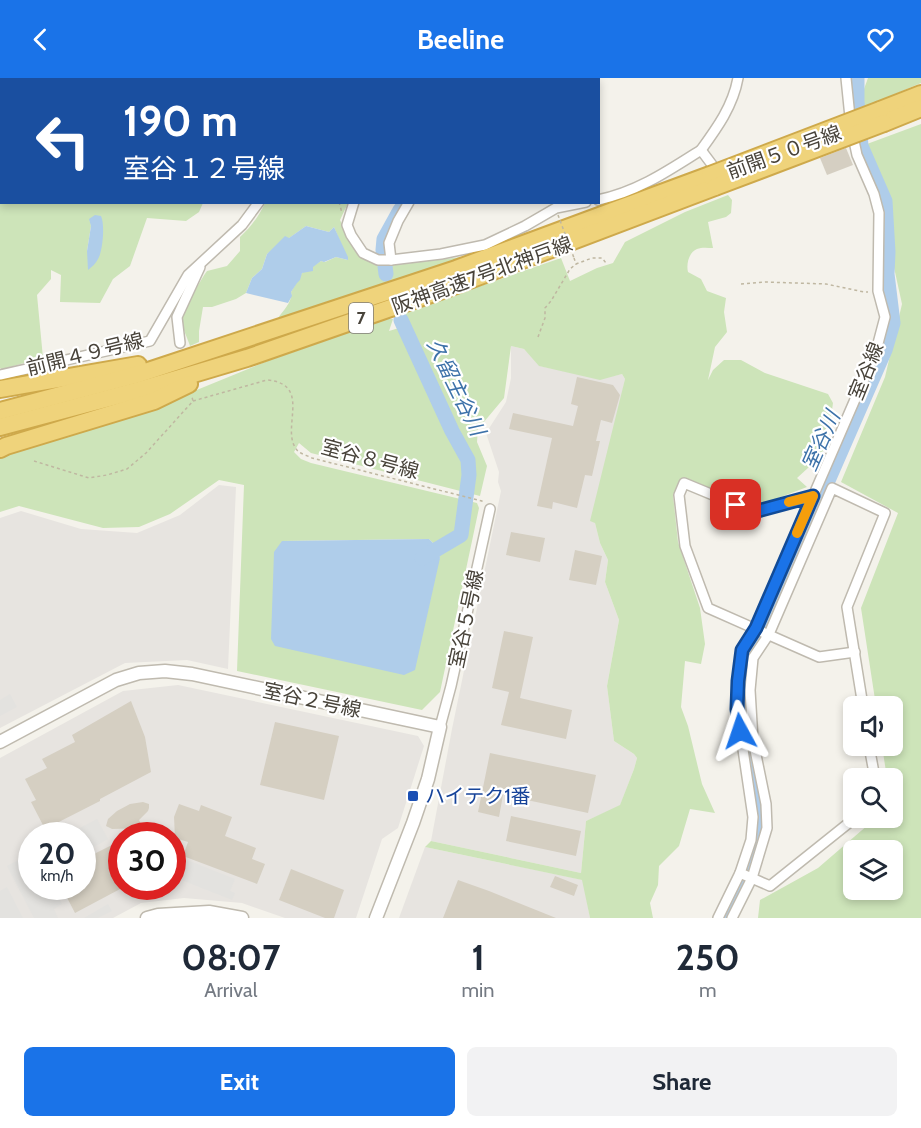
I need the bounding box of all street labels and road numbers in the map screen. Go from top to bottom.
street label: 前開５０号線 [724,120,844,184]
street label: 阪神高速7号北神戸線 [389,231,575,319]
road number: 7 [349,303,373,333]
street label: 前開４９号線 [24,328,146,380]
street label: 室谷線 [844,339,888,403]
street label: 室谷８号線 [319,434,421,484]
street label: 室谷５号線 [444,568,488,670]
street label: 室谷２号線 [261,678,363,722]

